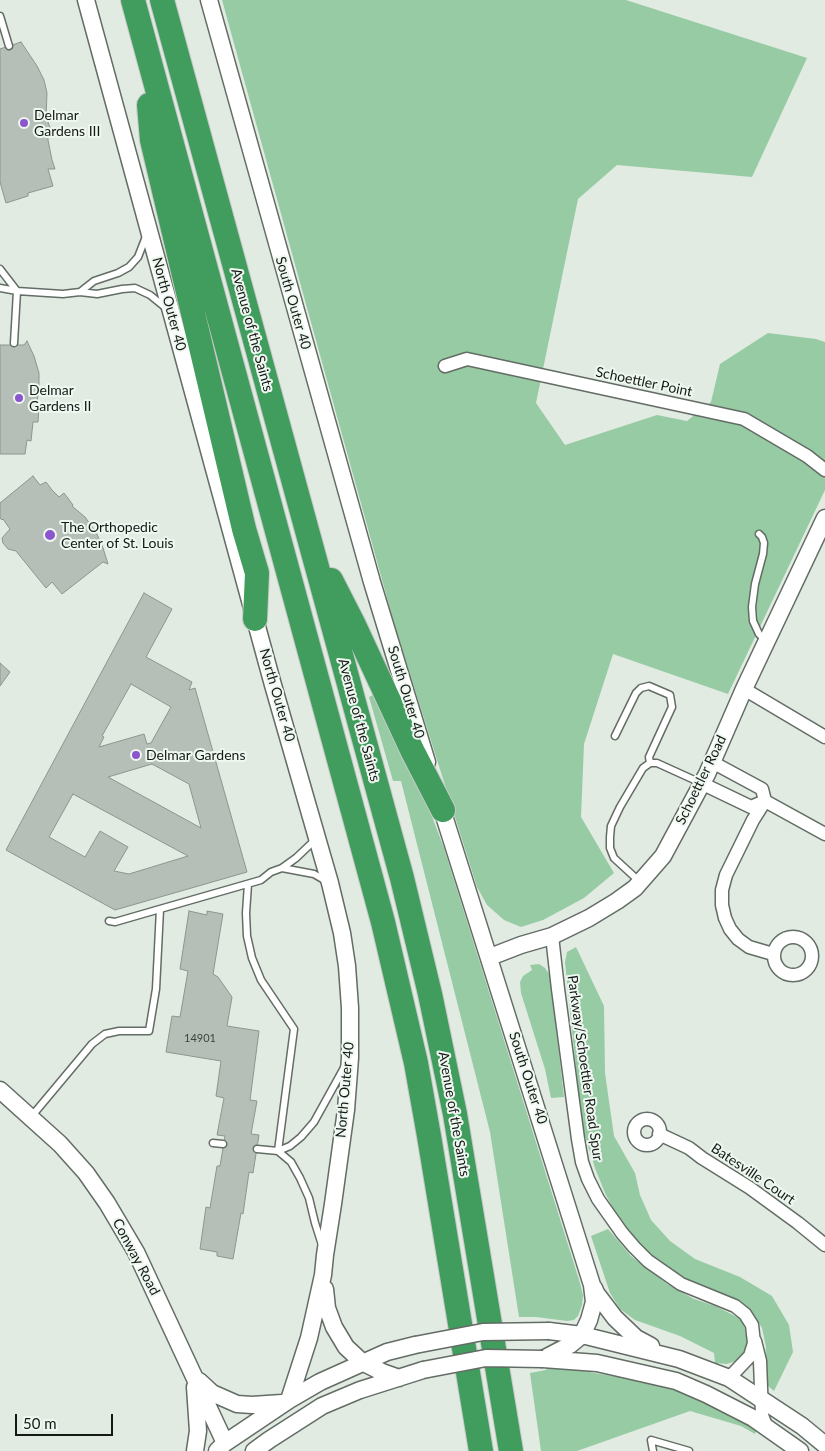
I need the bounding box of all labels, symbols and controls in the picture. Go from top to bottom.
place label: Delmar Gardens III [34,107,100,140]
marker: Delmar Gardens III [18,117,30,129]
street label: North Outer 40 [148,255,190,353]
street label: South Outer 40 [272,255,314,351]
street label: Avenue of the Saints [228,267,276,393]
street label: Schoettler Point [594,364,694,400]
place label: Delmar Gardens II [29,382,91,414]
marker: Delmar Gardens II [13,392,25,404]
place label: The Orthopedic Center of St. Louis [61,519,174,552]
marker: The Orthopedic Center of St. Louis [43,528,57,542]
street label: South Outer 40 [384,644,428,740]
street label: North Outer 40 [256,646,298,744]
street label: Avenue of the Saints [335,657,383,783]
street label: Schoettler Road [672,733,730,827]
place label: Delmar Gardens [146,747,245,763]
marker: Delmar Gardens [130,749,142,761]
street label: Parkway/Schoettler Road Spur [564,974,606,1162]
street label: South Outer 40 [505,1030,551,1126]
house number: 14901 [184,1031,216,1045]
street label: North Outer 40 [332,1041,358,1139]
street label: Avenue of the Saints [435,1050,473,1178]
street label: Batesville Court [708,1140,798,1208]
street label: Conway Road [109,1216,163,1298]
scale bar [18,1404,115,1436]
text: 50 m [23,1414,57,1432]

